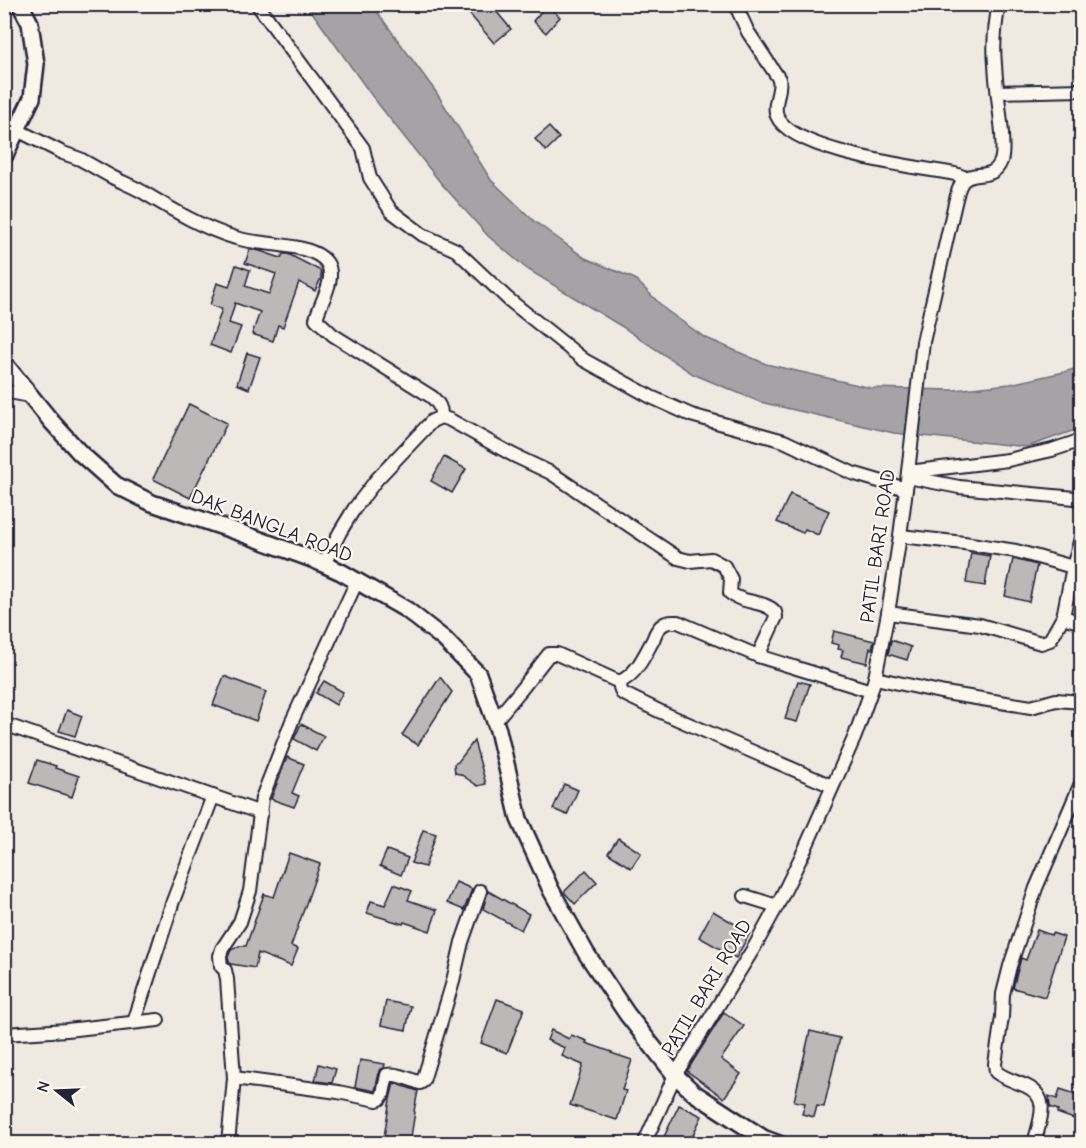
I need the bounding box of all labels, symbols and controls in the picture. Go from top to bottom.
street label: PATIL BARI ROAD [855,468,900,624]
street label: DAK BANGLA ROAD [188,484,356,567]
street label: PATIL BARI ROAD [657,915,756,1060]
north arrow [27,1061,87,1121]
text: N [34,1079,54,1094]

